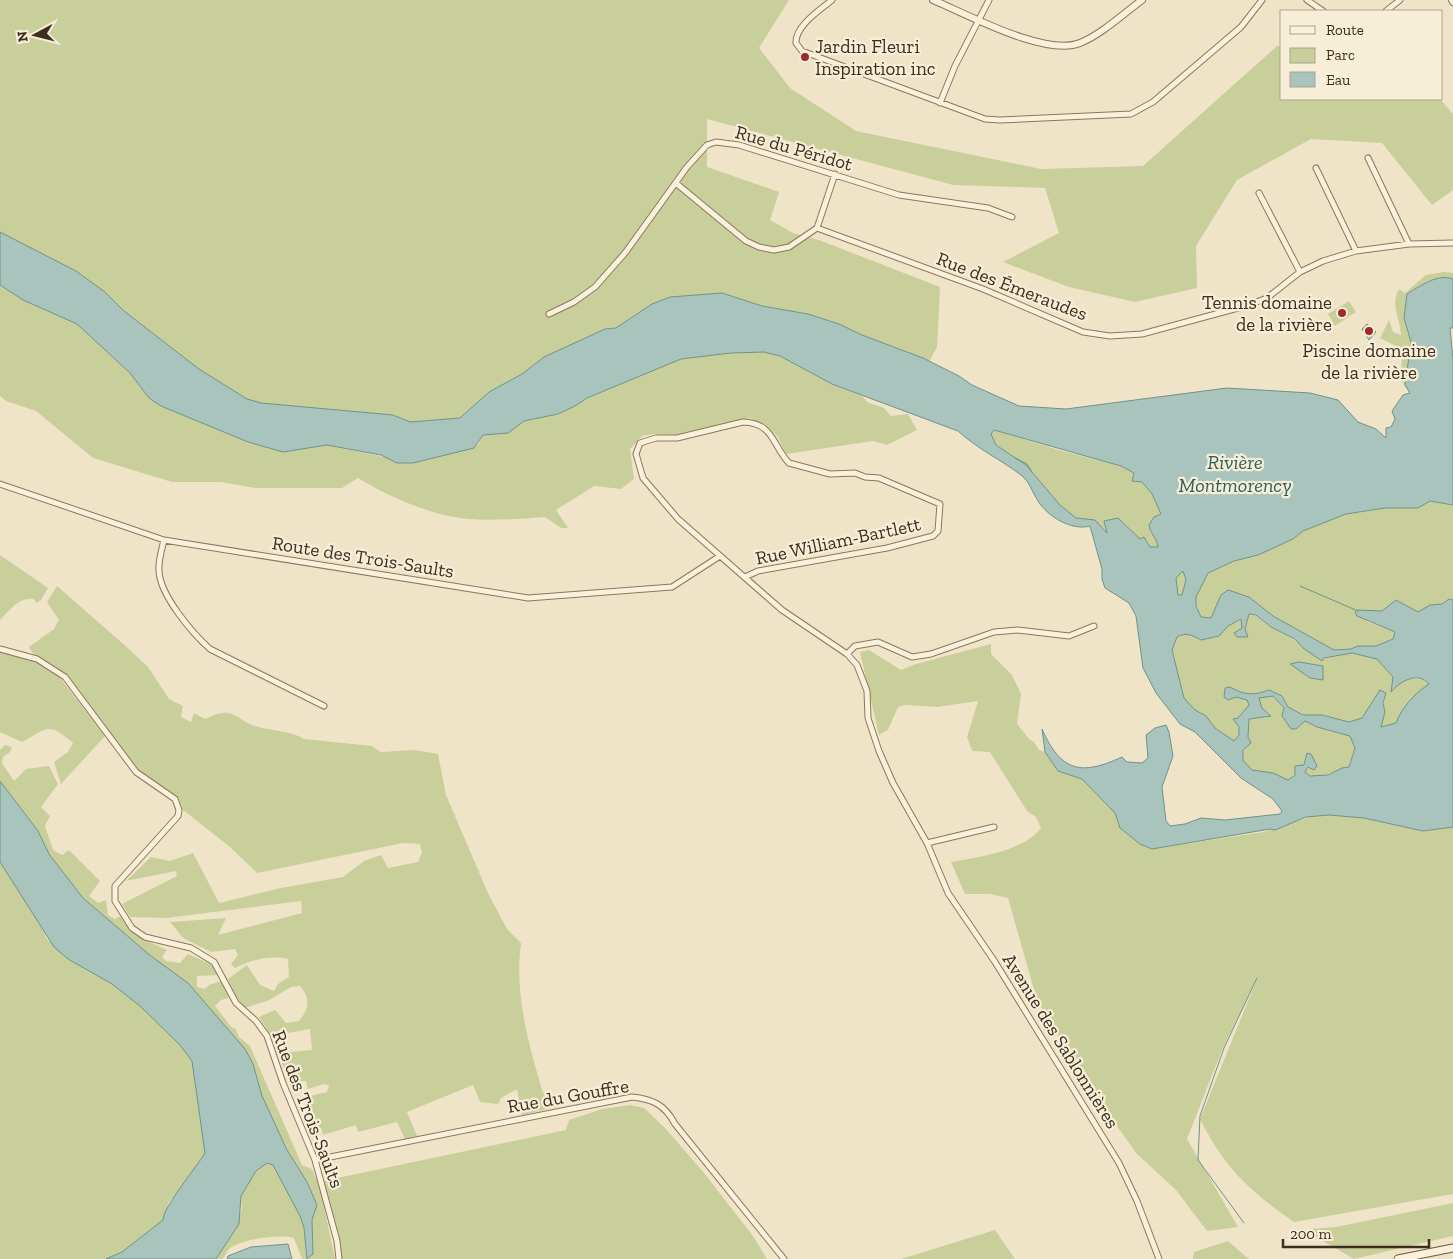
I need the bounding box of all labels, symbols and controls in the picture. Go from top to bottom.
north arrow [10,10,60,60]
legend [1280,10,1443,100]
text: Route [1326,21,1364,39]
text: N [13,30,32,43]
place label: Jardin Fleuri Inspiration inc [815,35,936,80]
text: Parc [1326,46,1355,64]
marker: Jardin Fleuri Inspiration inc [799,51,811,63]
text: Eau [1326,71,1351,89]
street label: Rue du Péridot [733,120,855,176]
street label: Rue des Émeraudes [933,247,1091,325]
place label: Tennis domaine de la rivière [1202,291,1332,336]
marker: Tennis domaine de la rivière [1336,307,1348,319]
marker: Piscine domaine de la rivière [1363,325,1375,337]
place label: Piscine domaine de la rivière [1302,339,1436,384]
water label: Rivière Montmorency [1178,450,1292,497]
street label: Rue William-Bartlett [753,512,923,570]
street label: Route des Trois-Saults [270,531,456,583]
street label: Avenue des Sablonnières [998,949,1124,1133]
street label: Rue des Trois-Saults [267,1027,349,1191]
street label: Rue du Gouffre [505,1074,631,1118]
scale bar [1283,1216,1429,1248]
text: 200 m [1290,1225,1331,1243]

